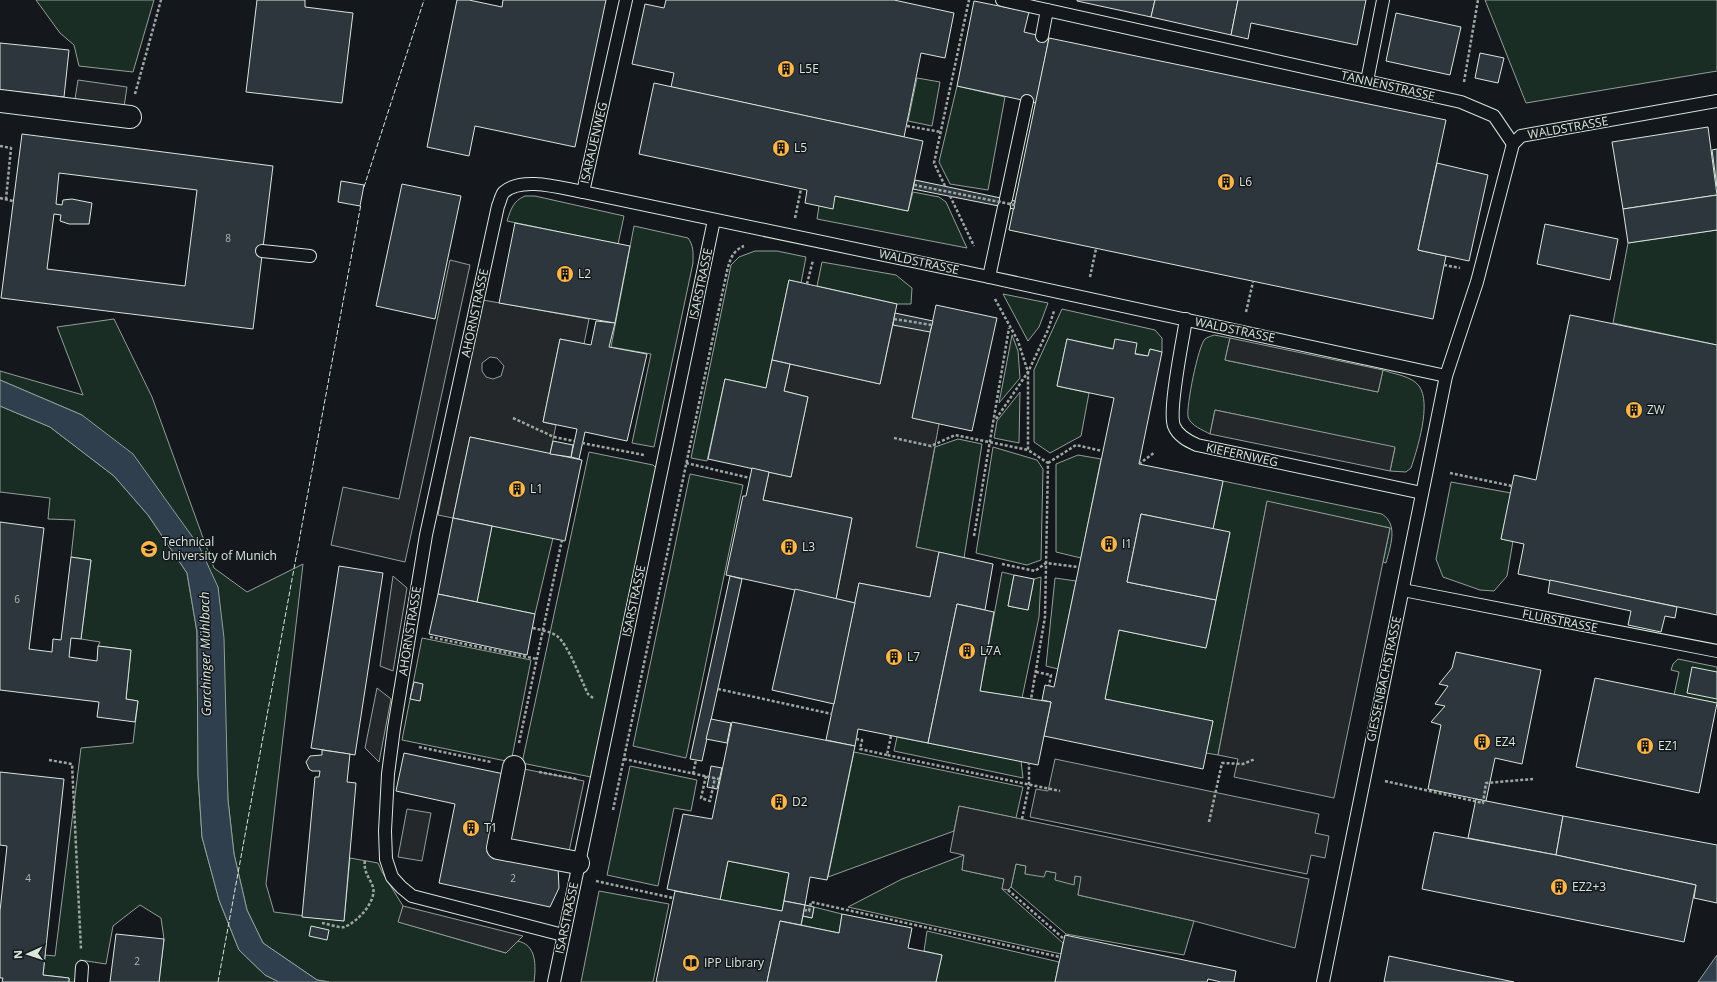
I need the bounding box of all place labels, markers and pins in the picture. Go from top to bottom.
building icon: L5E [776,59,796,79]
place label: L5E [799,60,819,77]
building icon: L5 [771,138,791,158]
place label: L5 [794,139,807,156]
building icon: L6 [1216,172,1236,192]
place label: L6 [1239,173,1252,190]
building icon: L2 [555,264,575,284]
place label: L2 [578,265,591,282]
building icon: ZW [1624,400,1644,420]
place label: ZW [1647,401,1665,418]
building icon: L1 [507,479,527,499]
place label: L1 [530,480,543,497]
place label: Technical University of Munich [162,533,277,564]
building icon: I1 [1099,534,1119,554]
place label: I1 [1122,535,1132,552]
building icon: L3 [779,537,799,557]
place label: L3 [802,538,815,555]
school or university icon: Technical University of Munich [139,539,159,559]
building icon: L7A [957,641,977,661]
place label: L7A [980,642,1001,659]
building icon: L7 [884,647,904,667]
place label: L7 [907,648,920,665]
building icon: EZ4 [1472,732,1492,752]
place label: EZ4 [1495,733,1516,750]
building icon: EZ1 [1635,736,1655,756]
place label: EZ1 [1658,737,1678,754]
building icon: D2 [769,792,789,812]
place label: D2 [792,793,808,810]
building icon: T1 [461,818,481,838]
place label: T1 [484,819,497,836]
building icon: EZ2+3 [1549,877,1569,897]
place label: EZ2+3 [1572,878,1606,895]
library icon: IPP Library [681,953,701,973]
place label: IPP Library [704,954,765,971]

